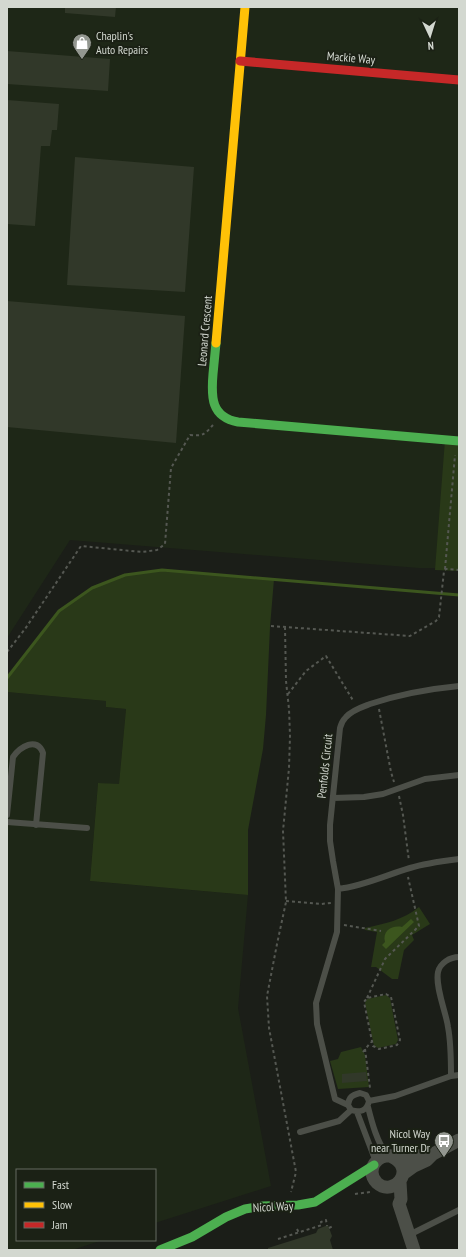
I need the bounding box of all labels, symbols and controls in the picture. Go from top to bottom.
north arrow [410,16,450,56]
place label: Chaplin's Auto Repairs [96,28,148,57]
shop icon: Chaplin's Auto Repairs [71,32,93,60]
text: N [427,39,434,53]
street label: Mackie Way [326,48,376,67]
street label: Leonard Crescent [194,294,215,367]
street label: Penfolds Circuit [314,732,335,799]
place label: Nicol Way near Turner Dr [371,1126,431,1155]
bus stop icon: Nicol Way near Turner Dr [433,1130,455,1158]
legend [16,1169,156,1241]
text: Fast [52,1177,70,1192]
text: Slow [52,1197,73,1212]
street label: Nicol Way [252,1198,294,1215]
text: Jam [51,1217,68,1232]

